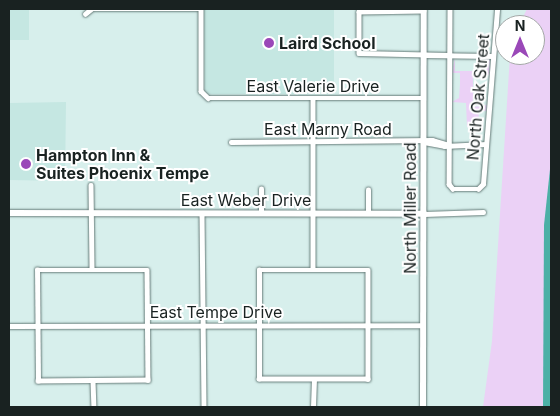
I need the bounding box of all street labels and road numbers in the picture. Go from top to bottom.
street label: North Oak Street [463,33,493,161]
street label: East Valerie Drive [247,76,379,96]
street label: East Marny Road [264,119,392,139]
street label: North Miller Road [400,142,420,274]
street label: East Weber Drive [181,190,311,210]
street label: East Tempe Drive [150,302,282,322]

